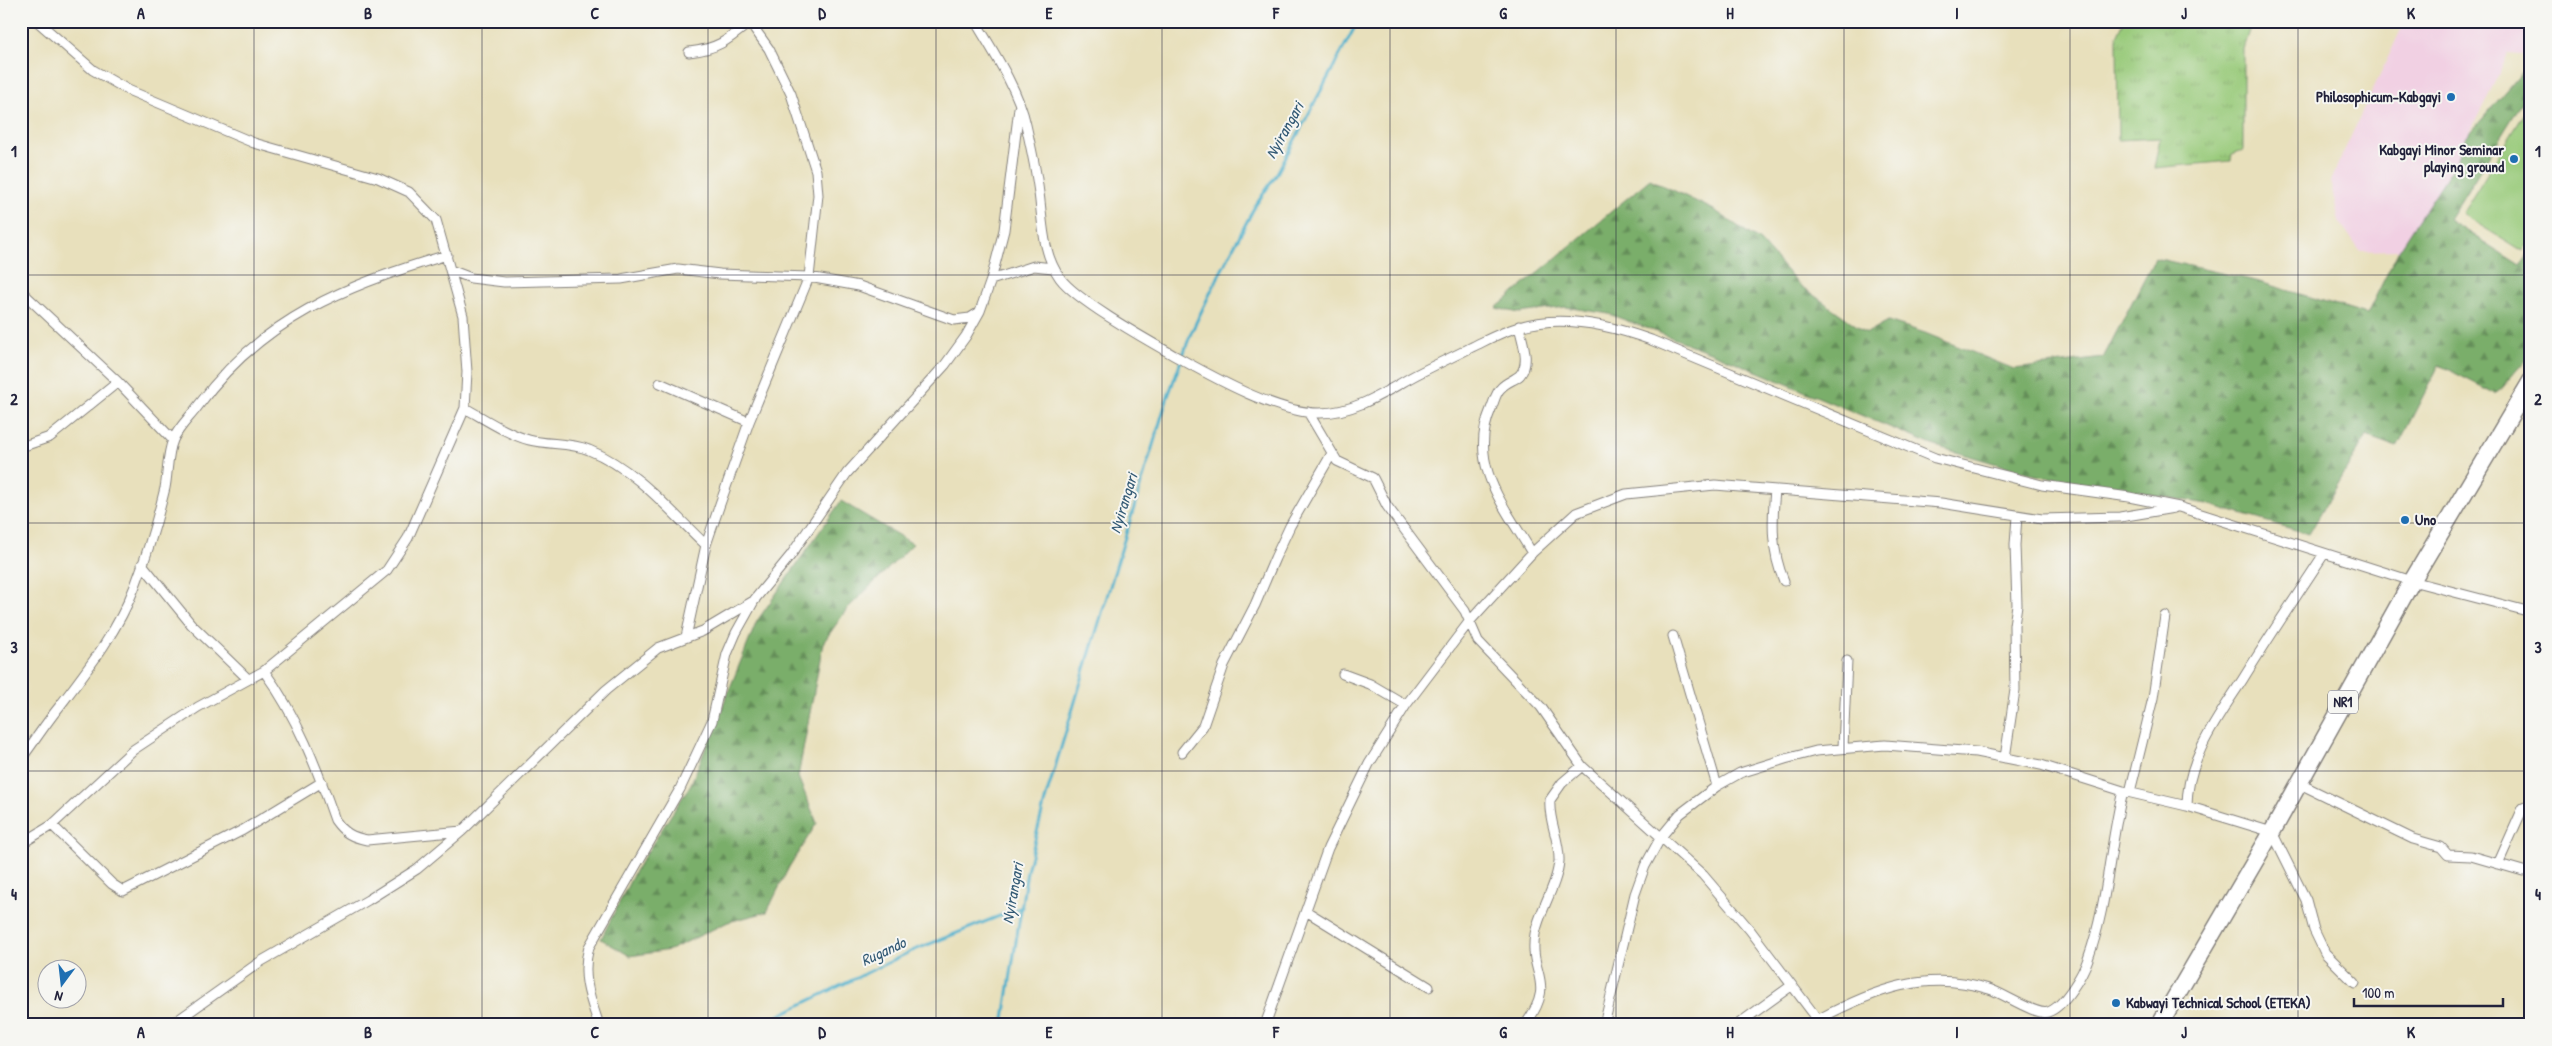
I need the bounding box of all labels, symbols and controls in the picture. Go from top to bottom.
text: A [137,2,145,24]
text: B [364,2,372,24]
text: C [591,2,600,24]
text: D [818,2,826,24]
text: E [1045,2,1053,24]
text: F [1272,2,1280,24]
text: G [1499,2,1507,24]
text: H [1726,2,1734,24]
text: I [1955,2,1959,24]
text: J [2181,2,2187,24]
text: K [2407,2,2416,24]
place label: Philosophicum-Kabgayi [2316,86,2441,108]
marker: Philosophicum-Kabgayi [2445,91,2457,103]
water label: Nyirangari [1259,96,1309,162]
place label: Kabgayi Minor Seminar playing ground [2379,139,2504,178]
text: 1 [11,140,17,162]
text: 1 [2535,140,2541,162]
marker: Kabgayi Minor Seminar playing ground [2508,153,2520,165]
text: 2 [10,388,18,410]
text: 2 [2534,388,2542,410]
water label: Nyirangari [1103,469,1143,536]
place label: Uno [2415,509,2436,530]
marker: Uno [2399,514,2411,526]
text: 3 [10,636,18,658]
text: 3 [2534,636,2542,658]
road number: NR1 [2328,690,2358,714]
water label: Nyirangari [996,859,1028,925]
text: 4 [11,883,17,905]
text: 4 [2535,883,2541,905]
water label: Rugando [857,930,910,971]
north arrow [38,958,88,1008]
scale bar [2354,976,2503,1008]
text: 100 m [2362,982,2395,1003]
text: N [52,987,65,1007]
place label: Kabwayi Technical School (ETEKA) [2126,992,2311,1014]
marker: Kabwayi Technical School (ETEKA) [2110,997,2122,1009]
text: A [137,1021,145,1043]
text: B [364,1021,372,1043]
text: C [591,1021,600,1043]
text: D [818,1021,826,1043]
text: E [1045,1021,1053,1043]
text: F [1272,1021,1280,1043]
text: G [1499,1021,1507,1043]
text: H [1726,1021,1734,1043]
text: I [1955,1021,1959,1043]
text: J [2181,1021,2187,1043]
text: K [2407,1021,2416,1043]

